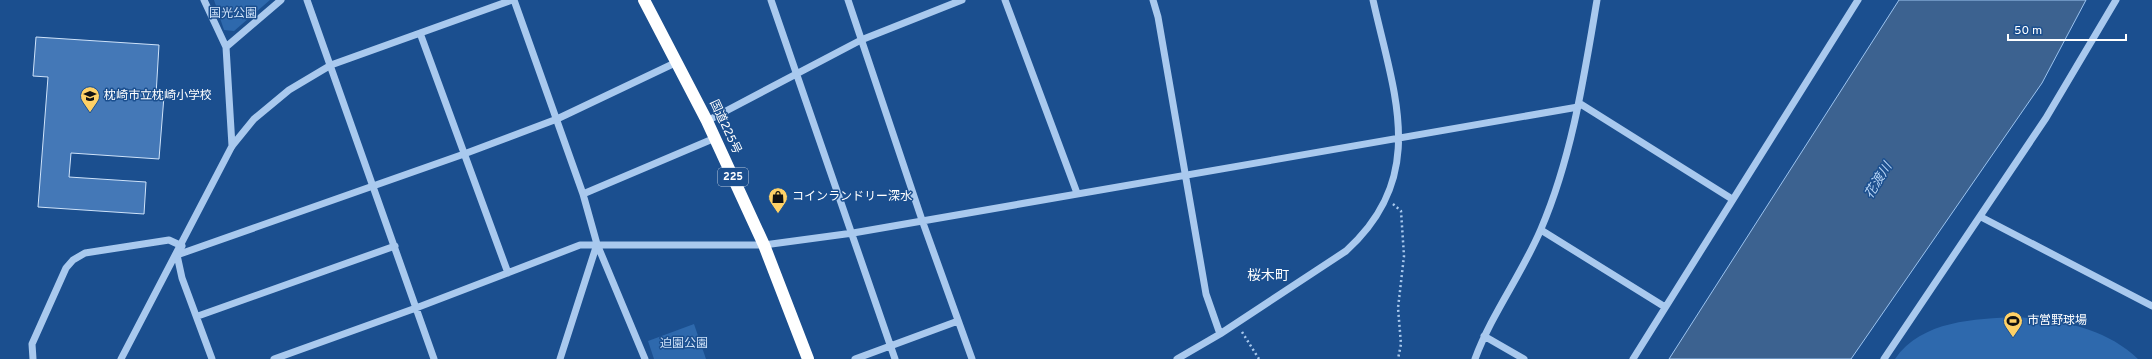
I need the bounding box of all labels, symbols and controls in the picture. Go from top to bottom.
park label: 国光公園 [209,6,257,22]
scale bar [2008,16,2126,42]
text: 50 m [2014,23,2042,39]
school or university icon: 枕崎市立枕崎小学校 [79,85,101,113]
place label: 枕崎市立枕崎小学校 [104,88,212,104]
street label: 国道225号 [705,97,745,157]
water label: 花渡川 [1862,159,1897,202]
road number: 225 [718,168,748,186]
shop icon: コインランドリー深水 [767,186,789,214]
place label: コインランドリー深水 [792,189,912,205]
district label: 桜木町 [1247,268,1289,285]
sports icon: 市営野球場 [2002,310,2024,338]
place label: 市営野球場 [2027,313,2087,329]
park label: 迫園公園 [660,336,708,352]

